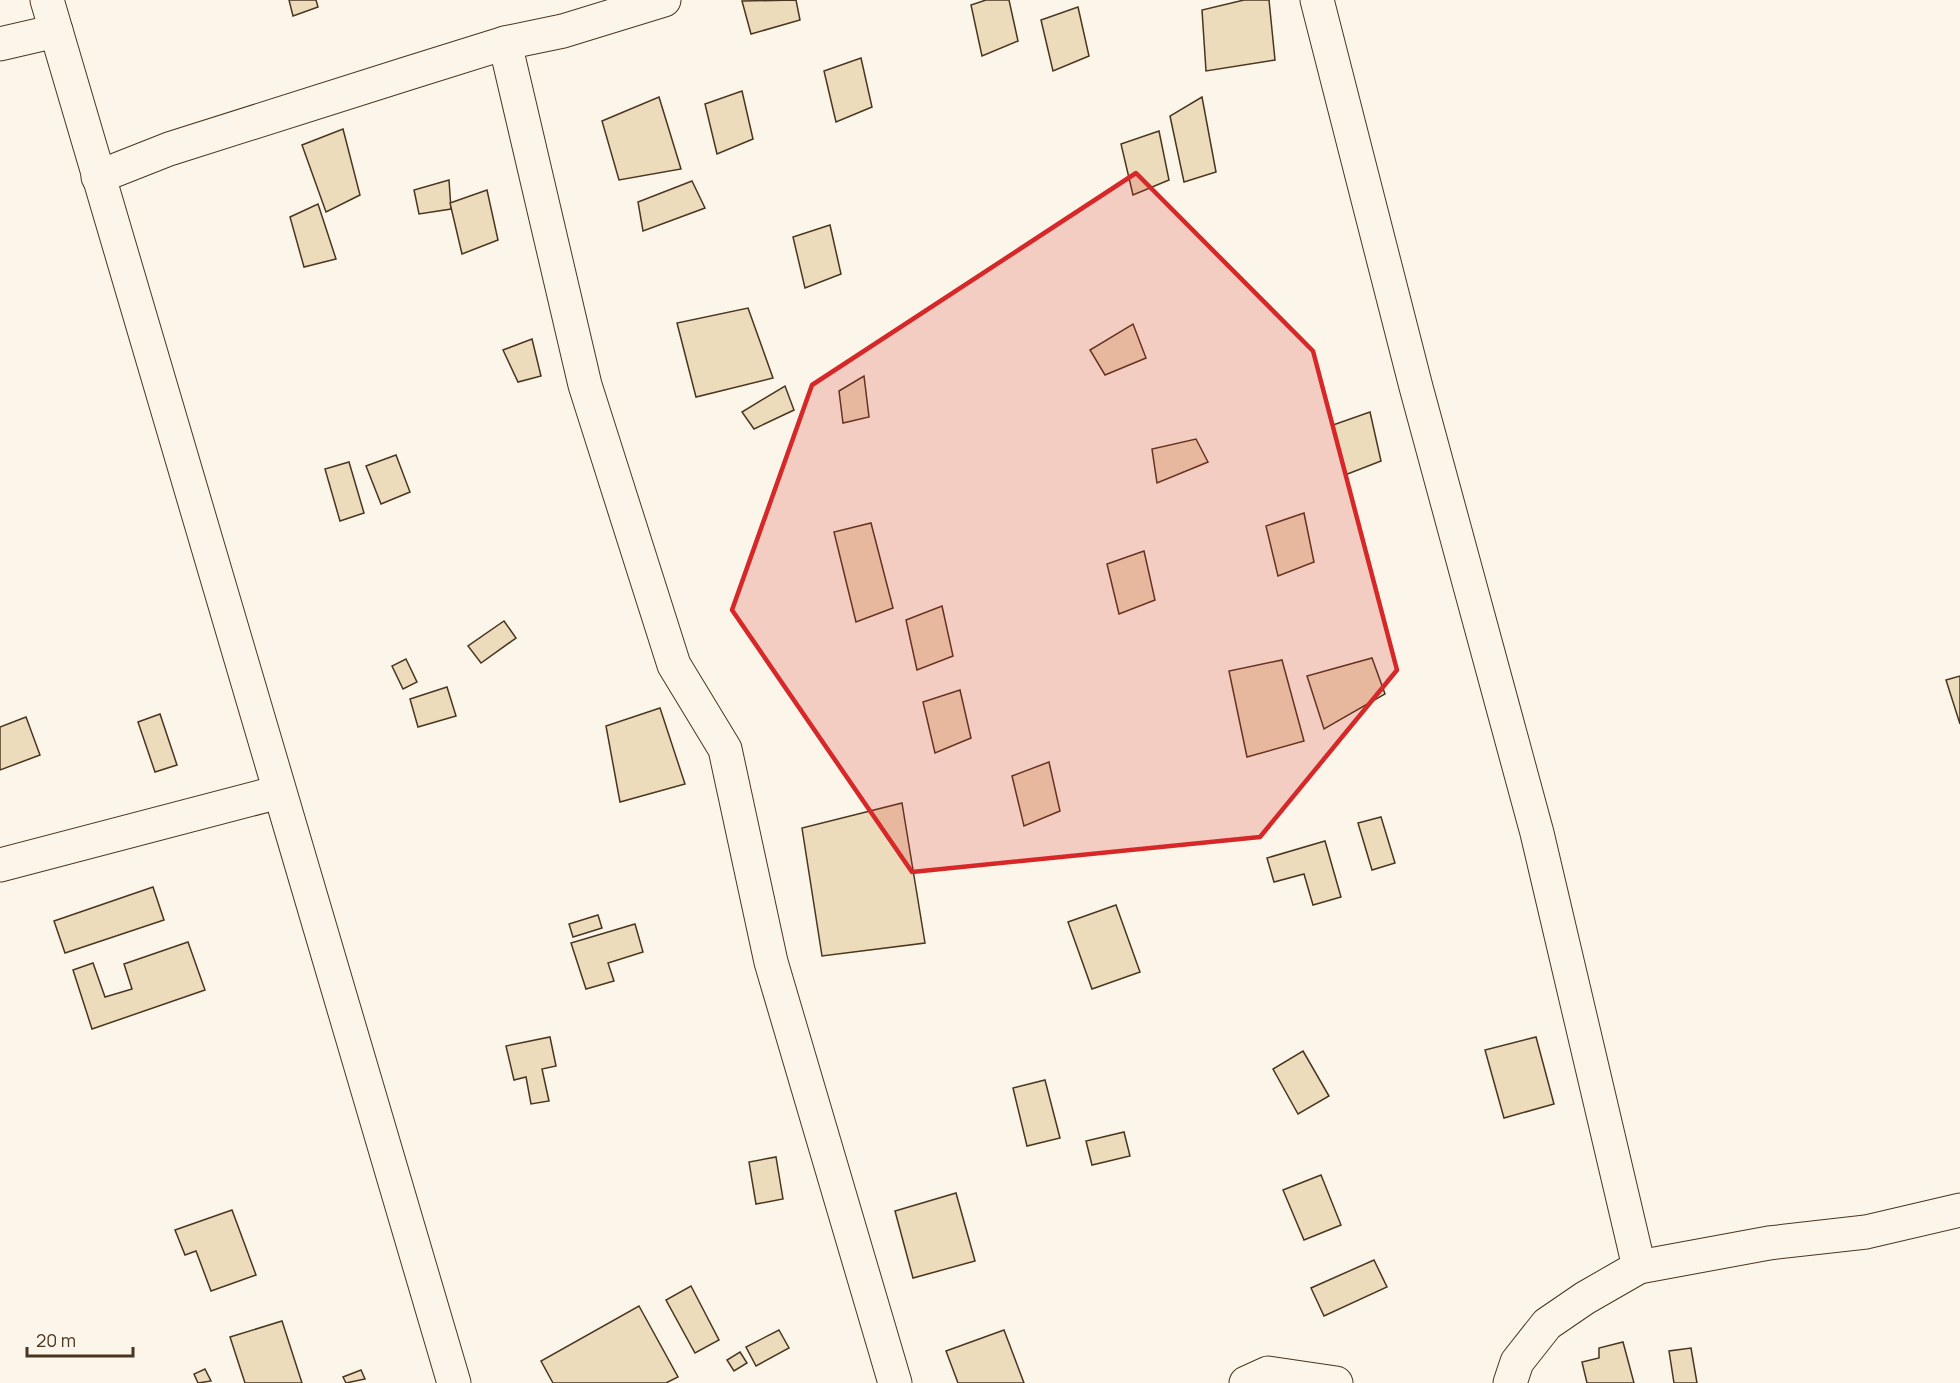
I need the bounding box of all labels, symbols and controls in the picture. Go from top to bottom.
scale bar [27,1320,134,1358]
text: 20 m [36,1328,76,1352]

